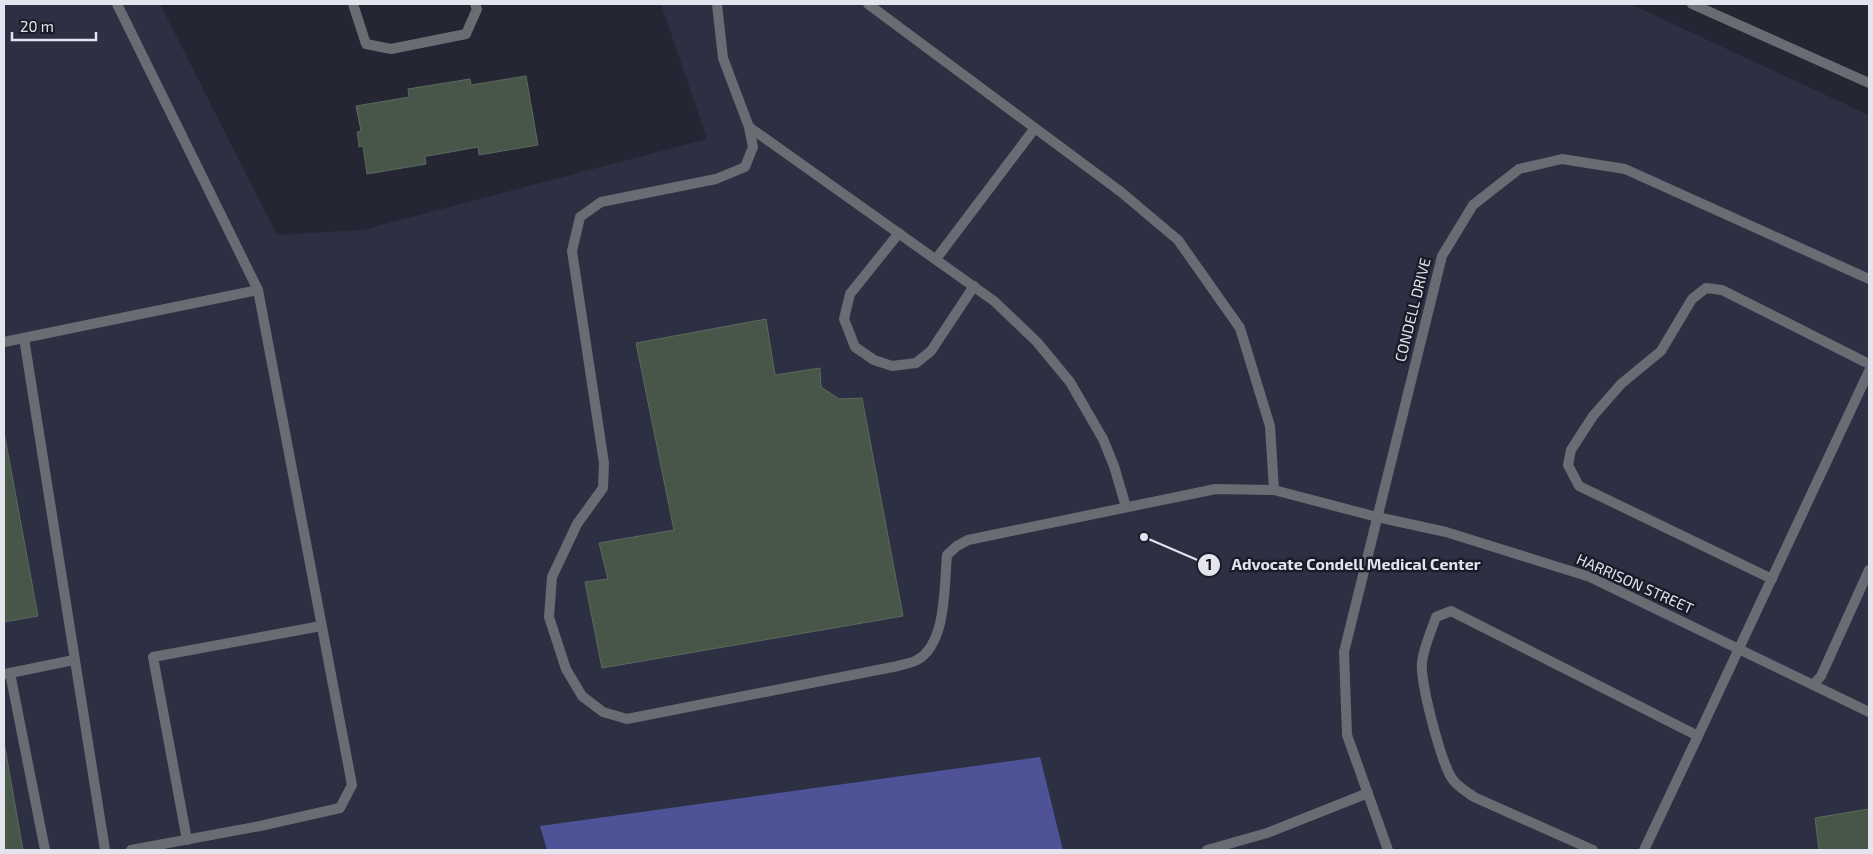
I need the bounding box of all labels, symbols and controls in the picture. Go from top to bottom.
scale bar [12,10,96,42]
text: 20 m [20,17,54,35]
street label: CONDELL DRIVE [1390,256,1434,364]
callout: Advocate Condell Medical Center [1196,549,1491,580]
street label: HARRISON STREET [1574,549,1697,617]
text: Advocate Condell Medical Center [1231,554,1481,573]
text: 1 [1206,555,1212,573]

